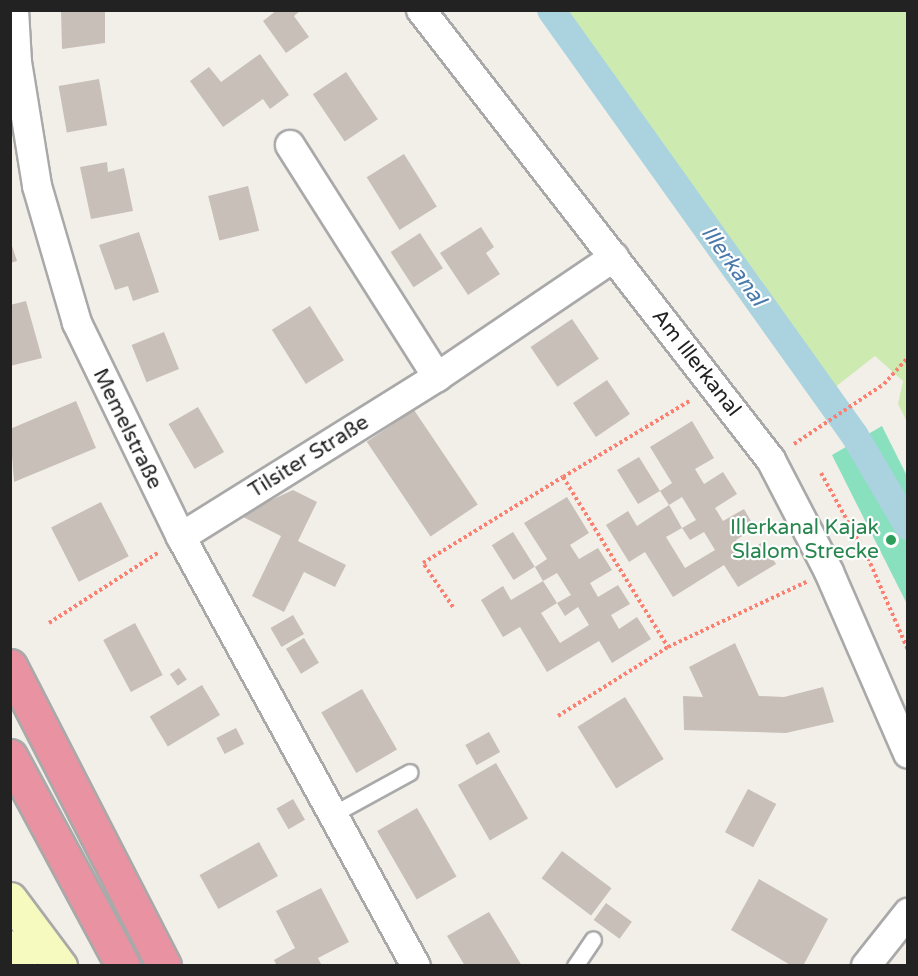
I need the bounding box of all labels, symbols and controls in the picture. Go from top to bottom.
water label: Illerkanal [695,221,771,311]
street label: Am Illerkanal [646,304,746,422]
street label: Memelstraße [87,365,167,493]
street label: Tilsiter Straße [244,410,374,504]
place label: Illerkanal Kajak Slalom Strecke [730,515,879,565]
marker: Illerkanal Kajak Slalom Strecke [884,533,898,547]

